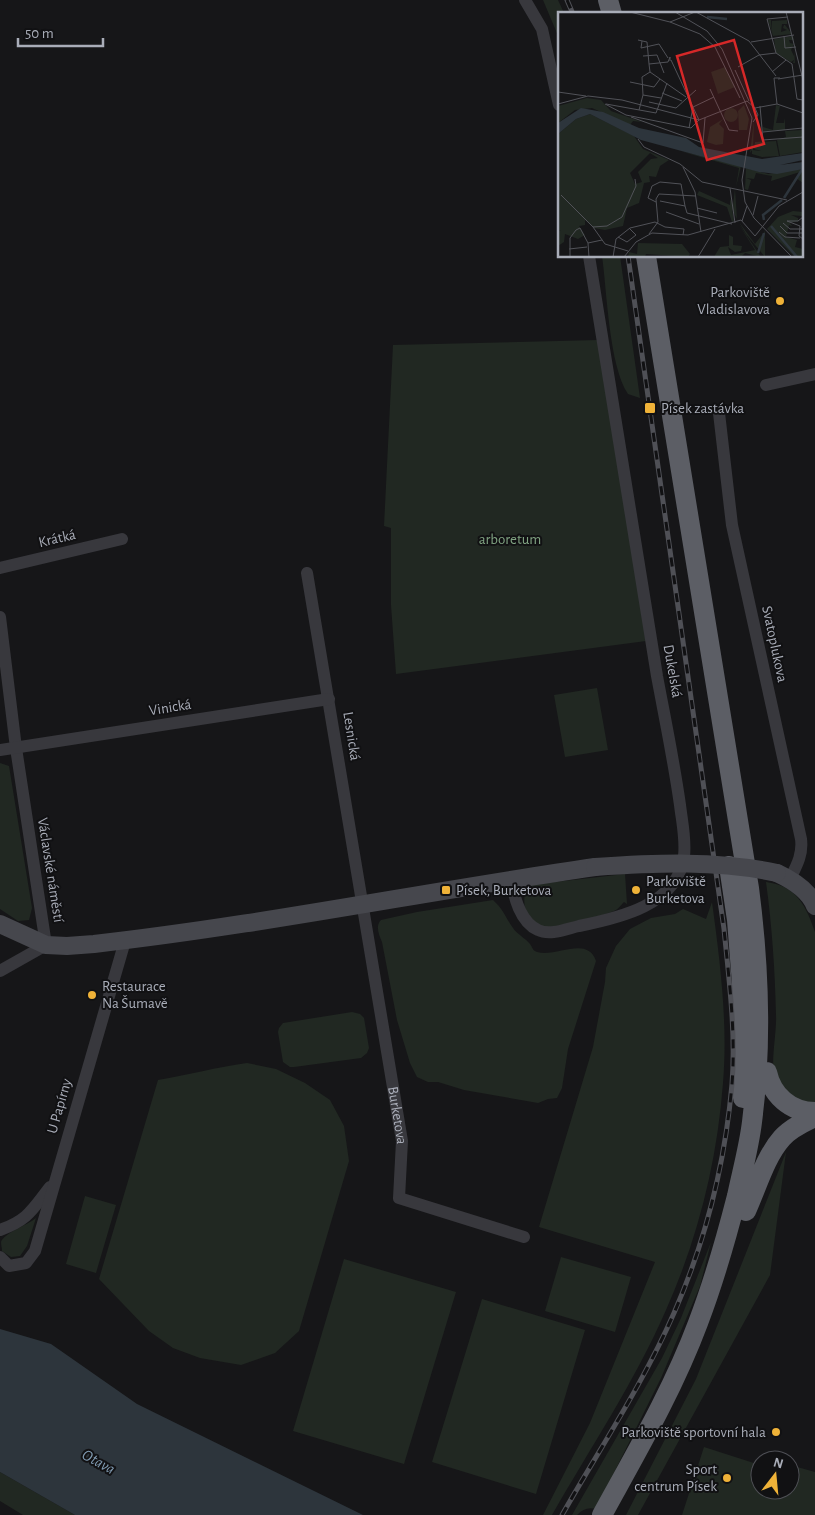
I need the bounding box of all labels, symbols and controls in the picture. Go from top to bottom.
inset map [558,12,802,258]
scale bar [18,15,102,47]
text: 50 m [25,26,54,41]
place label: Parkoviště Vladislavova [697,285,770,317]
marker: Parkoviště Vladislavova [774,295,786,307]
marker: Písek zastávka [643,401,657,415]
place label: Písek zastávka [661,401,744,416]
street label: Krátká [37,527,77,550]
park label: arboretum [479,532,541,547]
street label: Svatoplukova [759,605,790,684]
street label: Dukelská [660,643,685,699]
street label: Vinická [148,697,192,718]
street label: Lesnická [340,711,363,762]
street label: Václavské náměstí [35,817,66,924]
place label: Parkoviště Burketova [646,874,706,906]
place label: Písek, Burketova [456,883,551,898]
marker: Písek, Burketova [440,884,452,896]
marker: Parkoviště Burketova [630,884,642,896]
place label: Restaurace Na Šumavě [102,979,168,1011]
marker: Restaurace Na Šumavě [86,989,98,1001]
street label: U Papírny [45,1077,75,1135]
street label: Burketova [385,1085,409,1145]
place label: Parkoviště sportovní hala [621,1425,766,1440]
marker: Parkoviště sportovní hala [770,1426,782,1438]
water label: Otava [79,1446,118,1477]
north arrow [750,1450,800,1500]
text: N [772,1455,785,1472]
place label: Sport centrum Písek [634,1462,717,1494]
marker: Sport centrum Písek [721,1472,733,1484]

